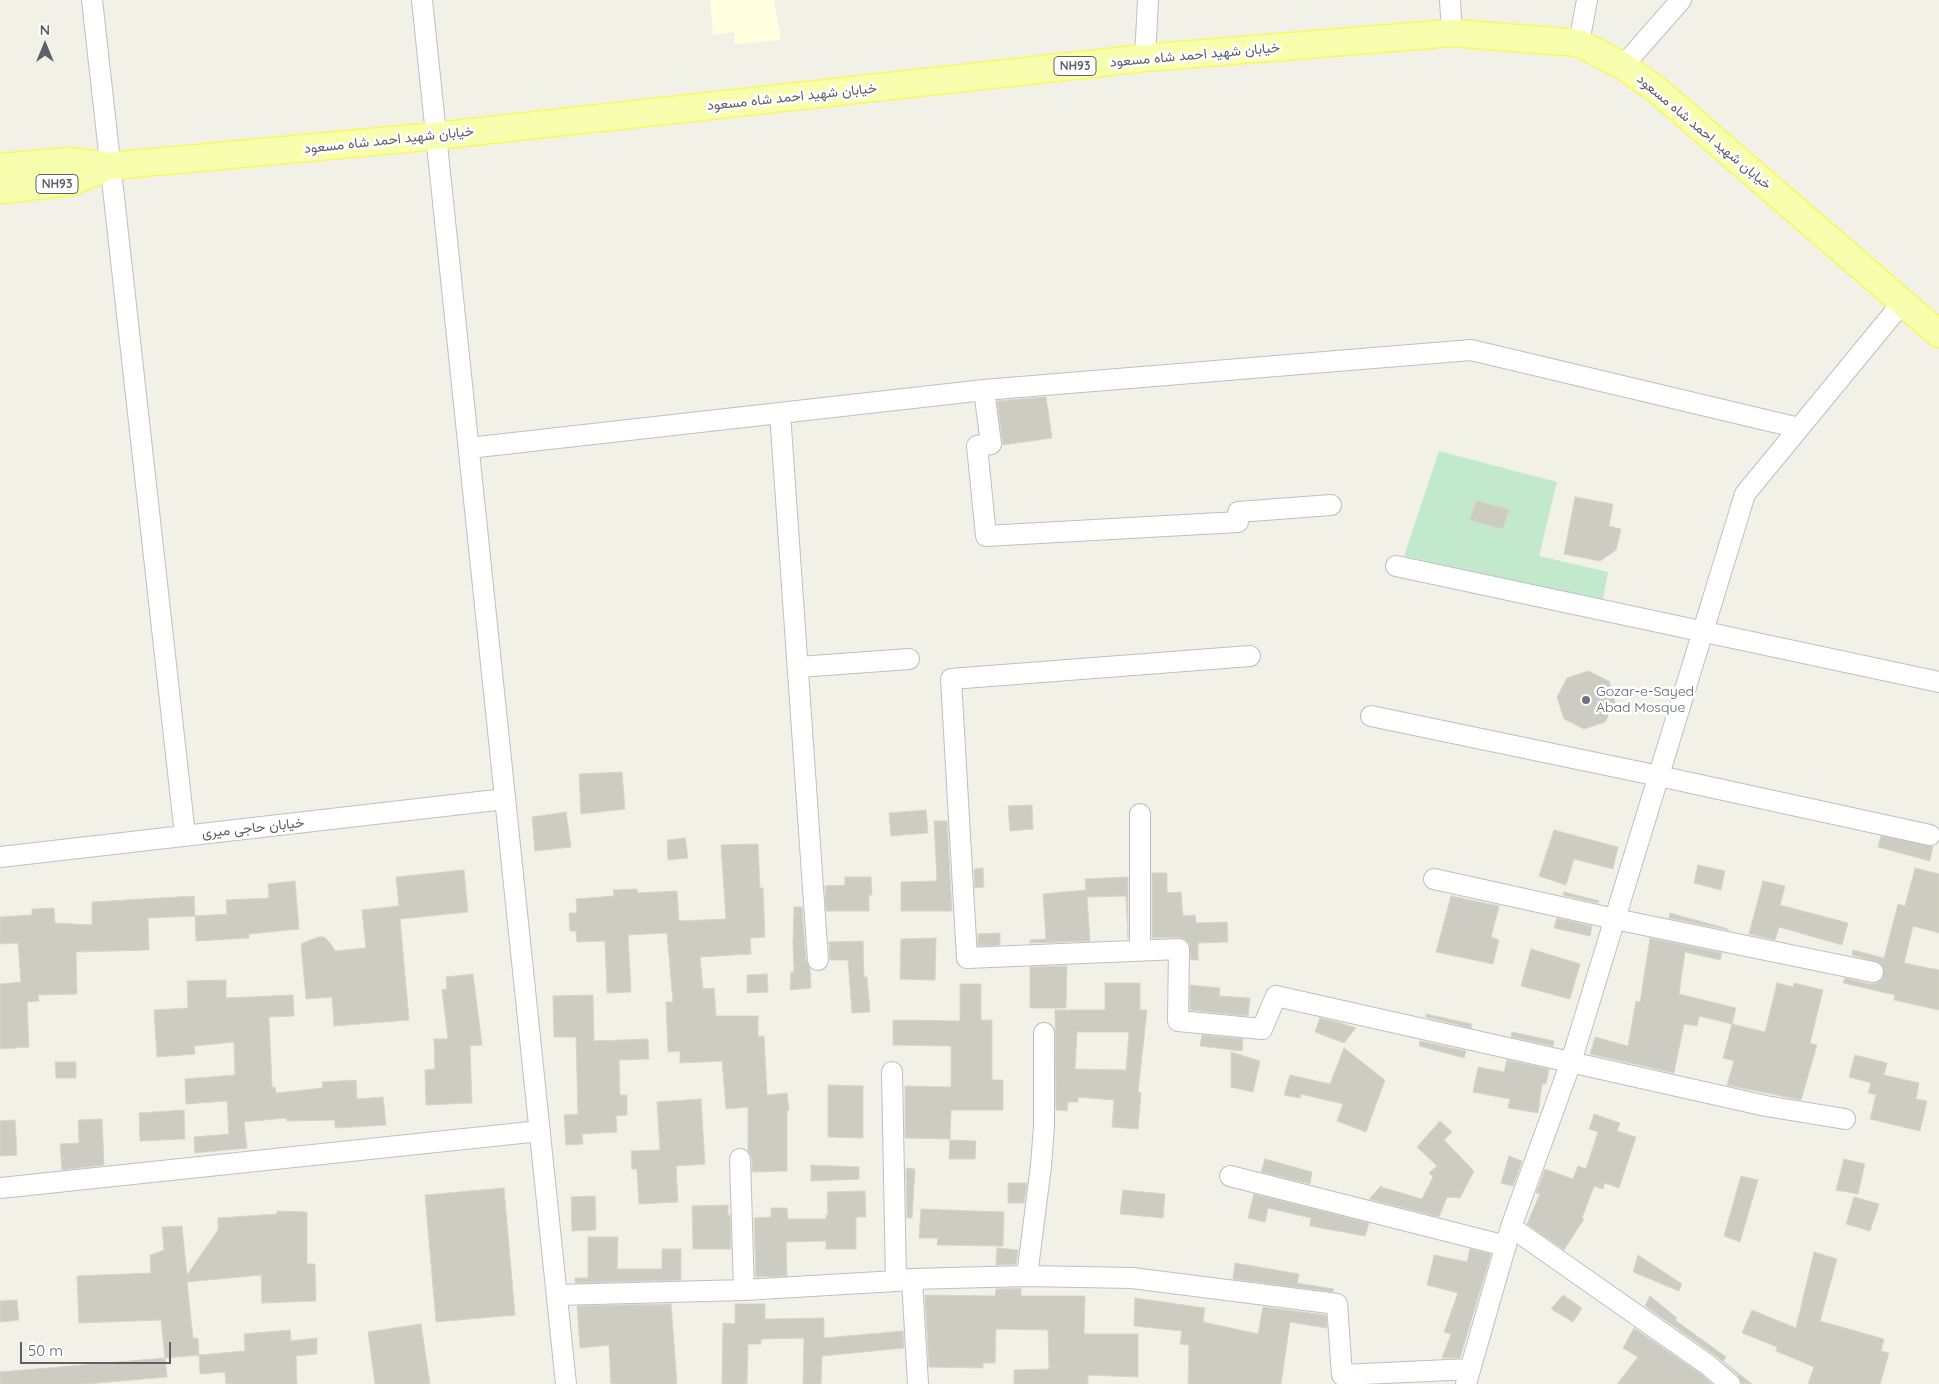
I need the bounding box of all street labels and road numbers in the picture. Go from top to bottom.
street label: خیابان شهید احمد شاه مسعود [1109,39,1281,71]
road number: NH93 [1054,56,1096,76]
street label: خیابان شهید احمد شاه مسعود [1633,71,1775,193]
street label: خیابان شهید احمد شاه مسعود [706,80,878,114]
street label: خیابان شهید احمد شاه مسعود [303,123,475,157]
road number: NH93 [36,174,78,193]
street label: خیابان حاجی میری [201,814,305,842]

